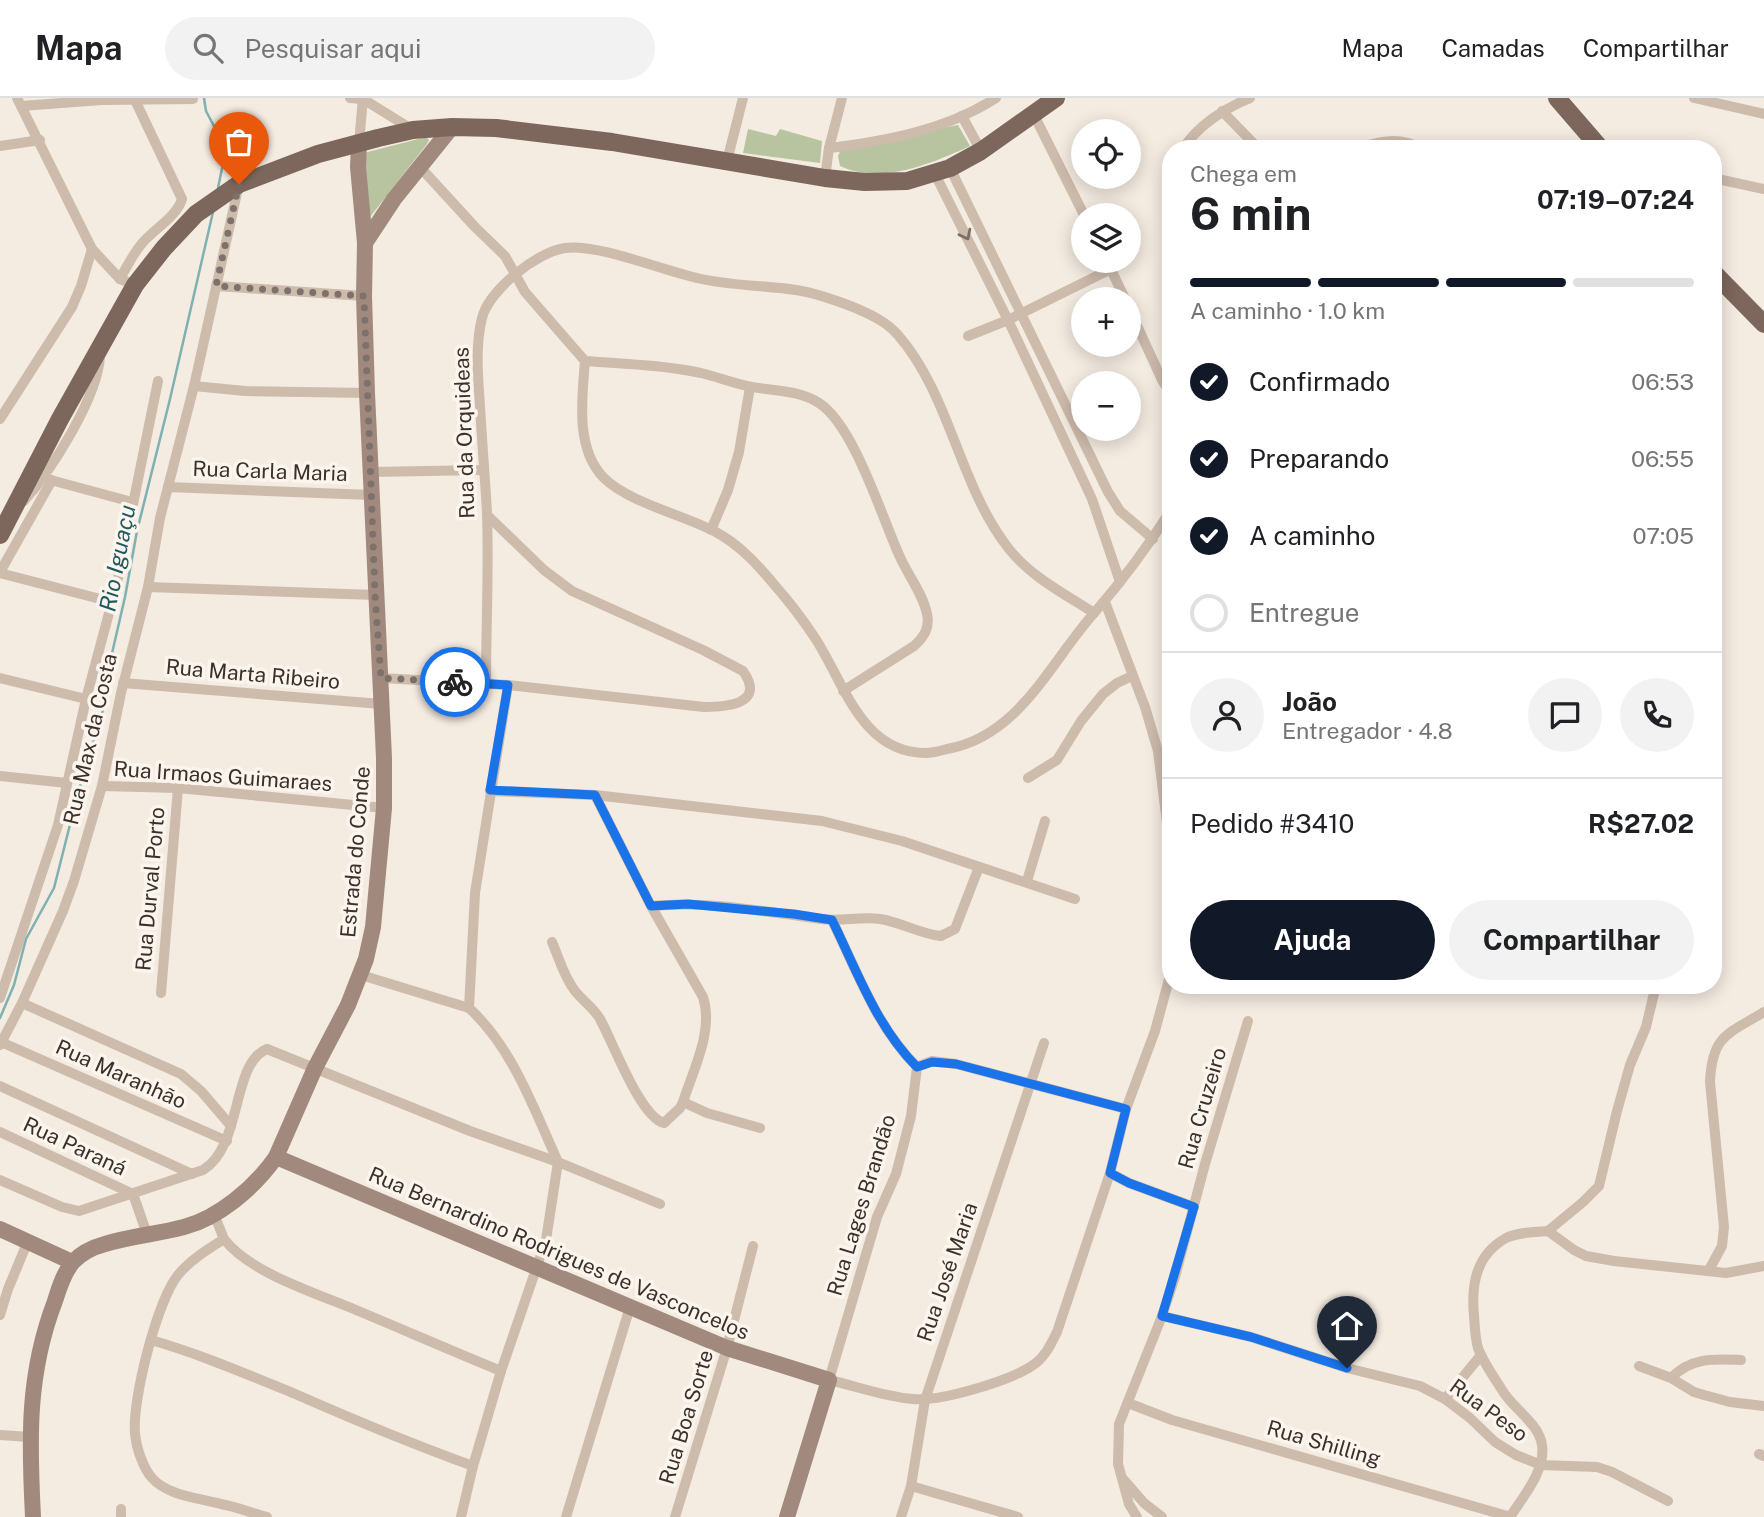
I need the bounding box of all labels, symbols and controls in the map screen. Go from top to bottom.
search box [165,17,655,80]
text: Mapa [35,29,123,67]
icon: search [189,29,227,67]
text: Pesquisar aqui [245,33,421,64]
text: Mapa [1342,34,1403,62]
text: Camadas [1441,34,1545,62]
text: Compartilhar [1583,34,1729,62]
pin [209,112,269,184]
map controls [1071,119,1141,441]
button: locate [1071,119,1141,189]
icon: bag [220,123,258,161]
text: Chega em [1190,160,1297,187]
text: 07:19–07:24 [1537,184,1694,215]
text: 6 min [1190,186,1312,240]
button: layers [1071,203,1141,273]
one-way arrow [957,228,971,240]
button: + [1071,287,1141,357]
text: A caminho · 1.0 km [1190,297,1385,324]
street label: Rua da Orquideas [449,347,479,519]
icon: check [1190,363,1228,401]
text: Confirmado [1249,366,1390,397]
text: 06:53 [1631,368,1694,395]
button: − [1071,371,1141,441]
icon: check [1190,440,1228,478]
text: Preparando [1249,443,1389,474]
text: 06:55 [1631,445,1694,472]
street label: Rua Carla Maria [192,456,348,486]
water label: Rio Iguaçu [93,502,141,614]
icon: check [1190,517,1228,555]
text: A caminho [1249,520,1376,551]
text: 07:05 [1633,522,1694,549]
text: Entregue [1249,597,1360,628]
courier [420,647,490,717]
street label: Rua Max da Costa [58,651,122,827]
street label: Rua Marta Ribeiro [165,654,341,694]
icon: bike [436,663,474,701]
button: person [1190,678,1264,752]
button: chat [1528,678,1602,752]
button: phone [1620,678,1694,752]
text: João [1282,686,1337,717]
text: Entregador · 4.8 [1282,717,1453,744]
street label: Rua Irmaos Guimaraes [113,756,333,796]
street label: Estrada do Conde [335,765,375,939]
street label: Rua Durval Porto [130,806,170,972]
text: Pedido #3410 [1190,808,1354,839]
text: R$27.02 [1588,808,1694,839]
button: Ajuda [1190,900,1435,980]
button: Compartilhar [1449,900,1694,980]
street label: Rua Maranhão [52,1034,190,1114]
street label: Rua Cruzeiro [1173,1044,1231,1172]
street label: Rua Paraná [19,1111,131,1181]
street label: Rua Lages Brandão [822,1111,900,1299]
street label: Rua Bernardino Rodrigues de Vasconcelos [365,1161,753,1345]
street label: Rua José Maria [911,1199,983,1345]
pin [1317,1296,1377,1368]
icon: home [1328,1307,1366,1345]
street label: Rua Boa Sorte [654,1347,718,1487]
street label: Rua Peso [1445,1373,1533,1447]
street label: Rua Shilling [1264,1415,1384,1471]

